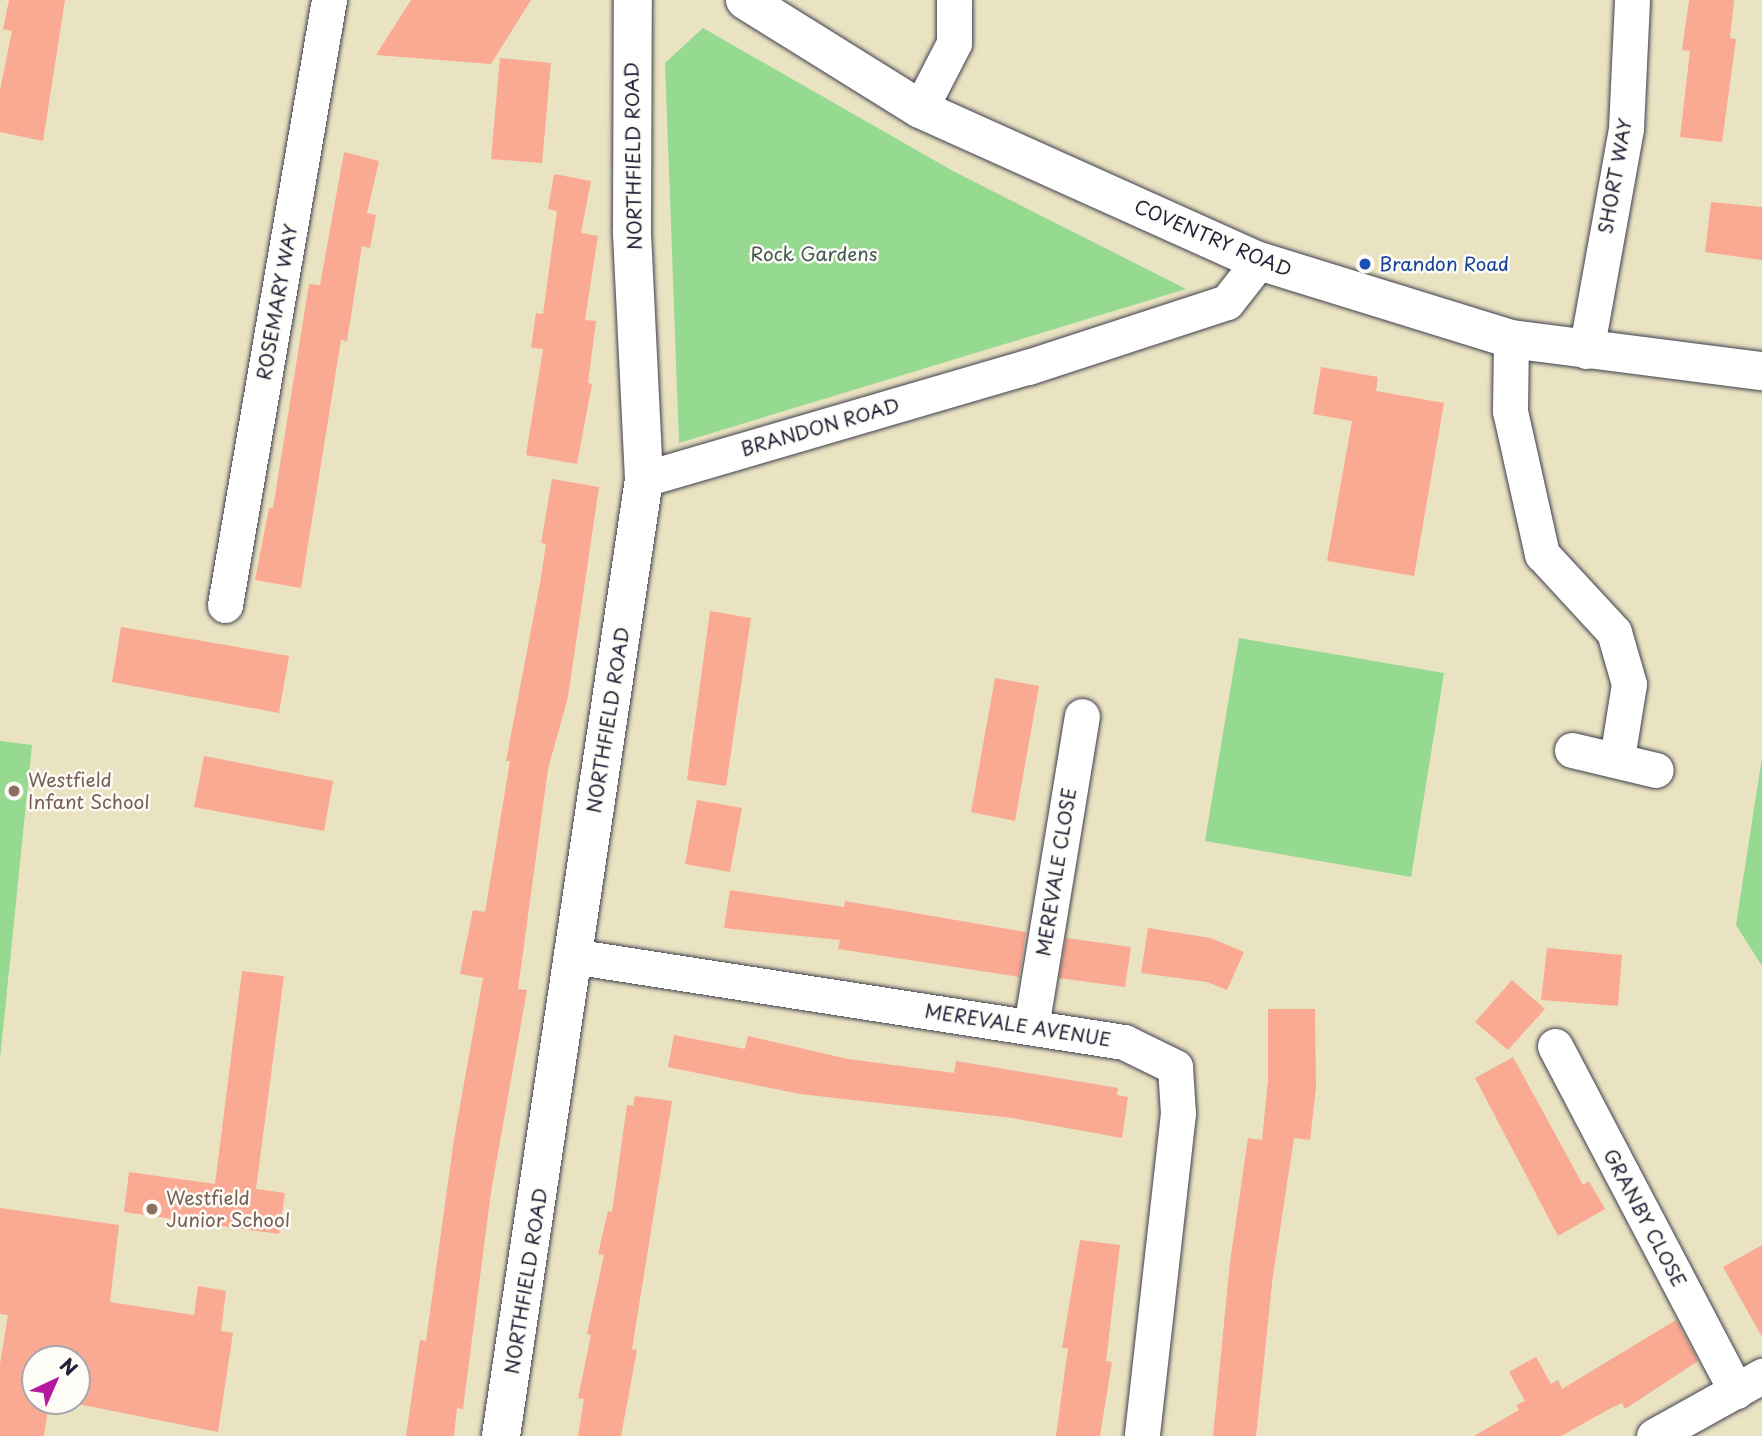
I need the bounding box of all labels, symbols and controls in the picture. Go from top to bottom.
street label: NORTHFIELD ROAD [620,62,646,250]
street label: SHORT WAY [1594,116,1636,236]
street label: COVENTRY ROAD [1131,194,1295,282]
street label: ROSEMARY WAY [252,222,302,382]
park label: Rock Gardens [751,243,877,265]
place label: Brandon Road [1379,253,1509,275]
marker: Brandon Road [1357,256,1373,272]
street label: BRANDON ROAD [737,393,903,461]
street label: NORTHFIELD ROAD [582,626,634,814]
place label: Westfield Infant School [28,769,150,813]
marker: Westfield Infant School [6,783,22,799]
street label: MEREVALE CLOSE [1031,785,1081,959]
street label: MEREVALE AVENUE [923,999,1113,1051]
street label: GRANBY CLOSE [1599,1146,1691,1290]
place label: Westfield Junior School [166,1187,290,1231]
street label: NORTHFIELD ROAD [500,1187,552,1375]
marker: Westfield Junior School [144,1201,160,1217]
north arrow [21,1345,91,1415]
text: N [54,1351,84,1382]

